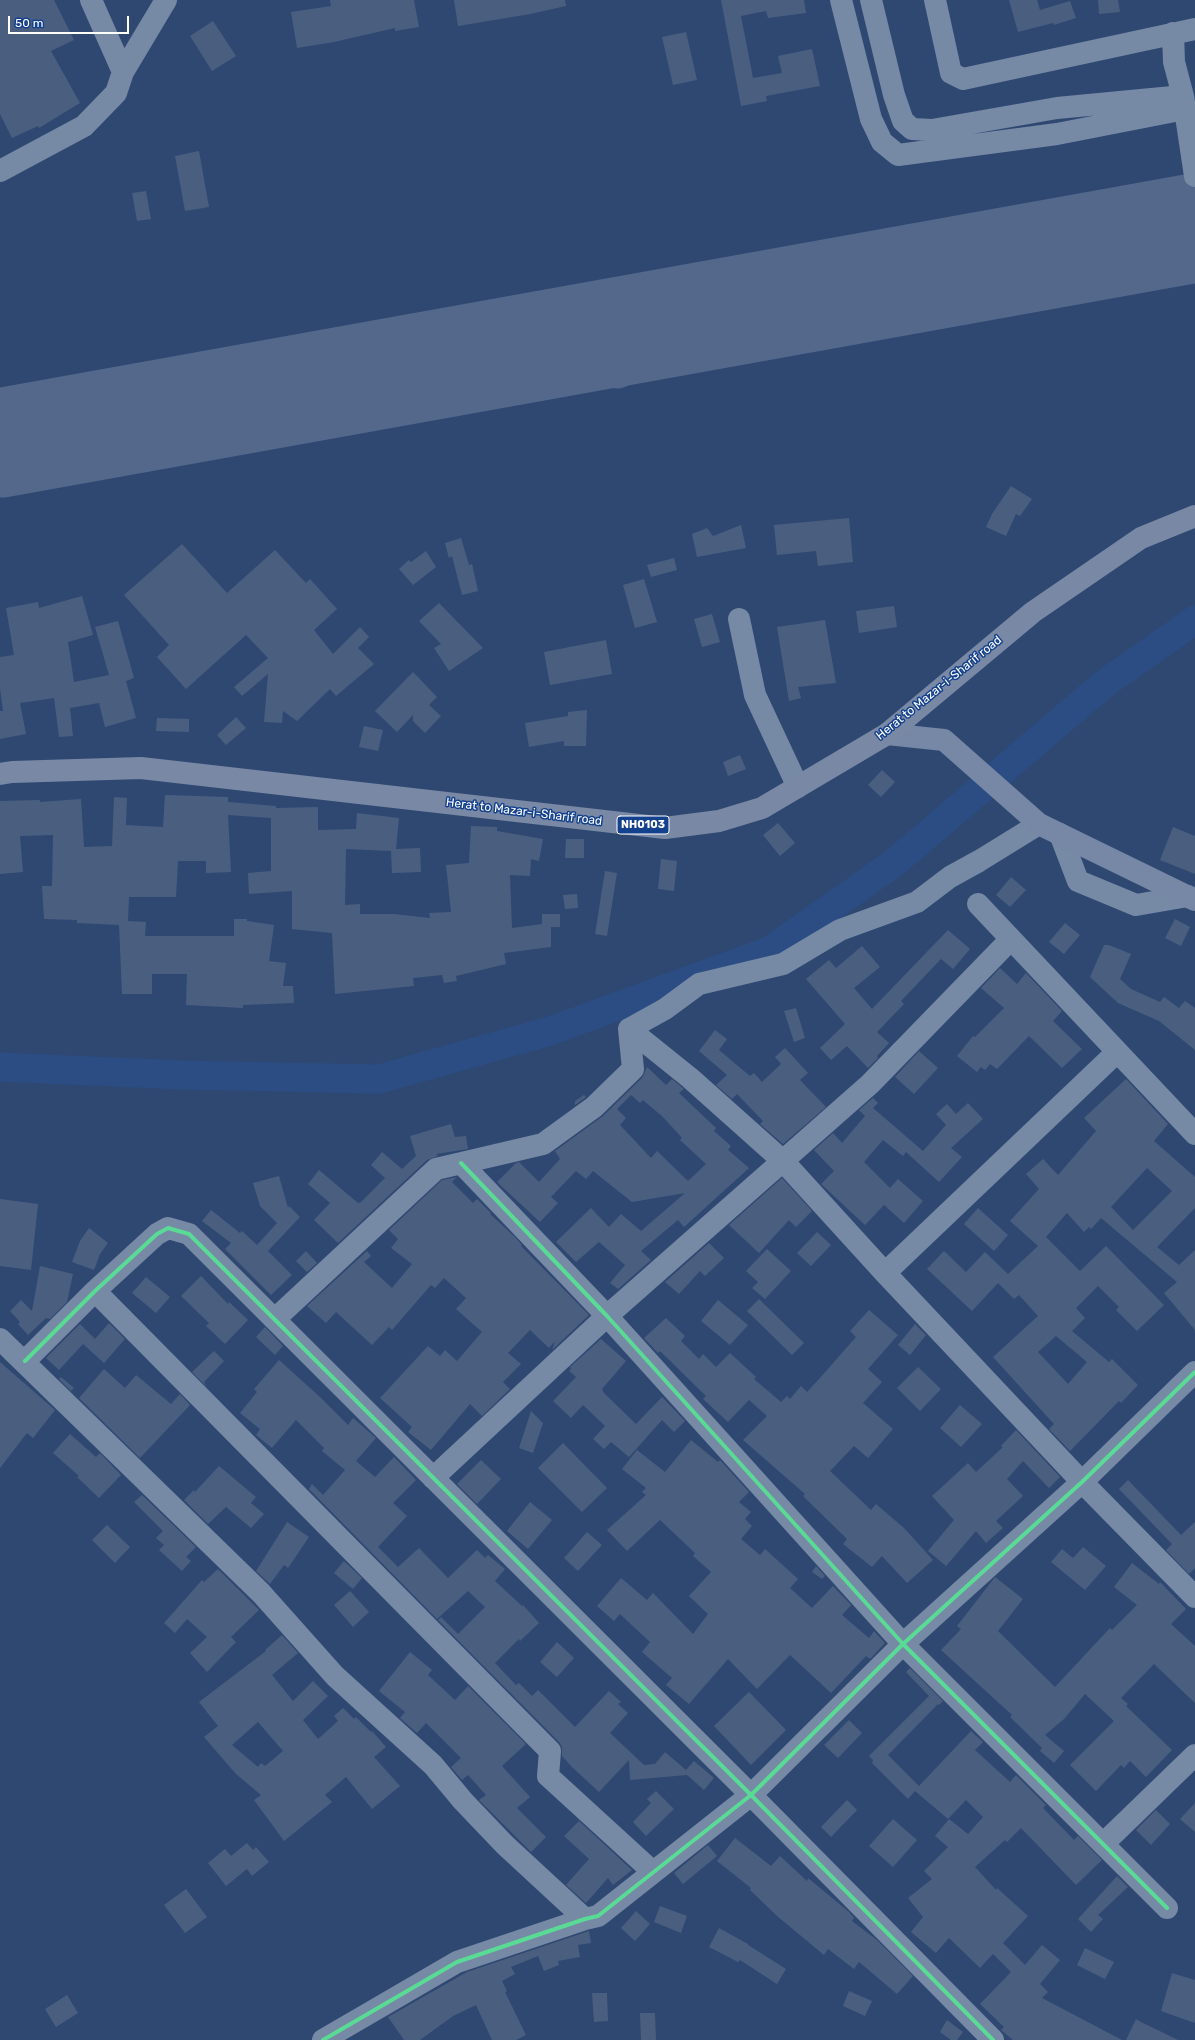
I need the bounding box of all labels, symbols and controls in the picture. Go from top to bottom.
scale bar [10,8,131,34]
text: 50 m [15,16,43,30]
street label: Herat to Mazar-i-Sharif road [873,633,1005,743]
street label: Herat to Mazar-i-Sharif road [445,795,603,829]
road number: NH0103 [617,816,669,834]

